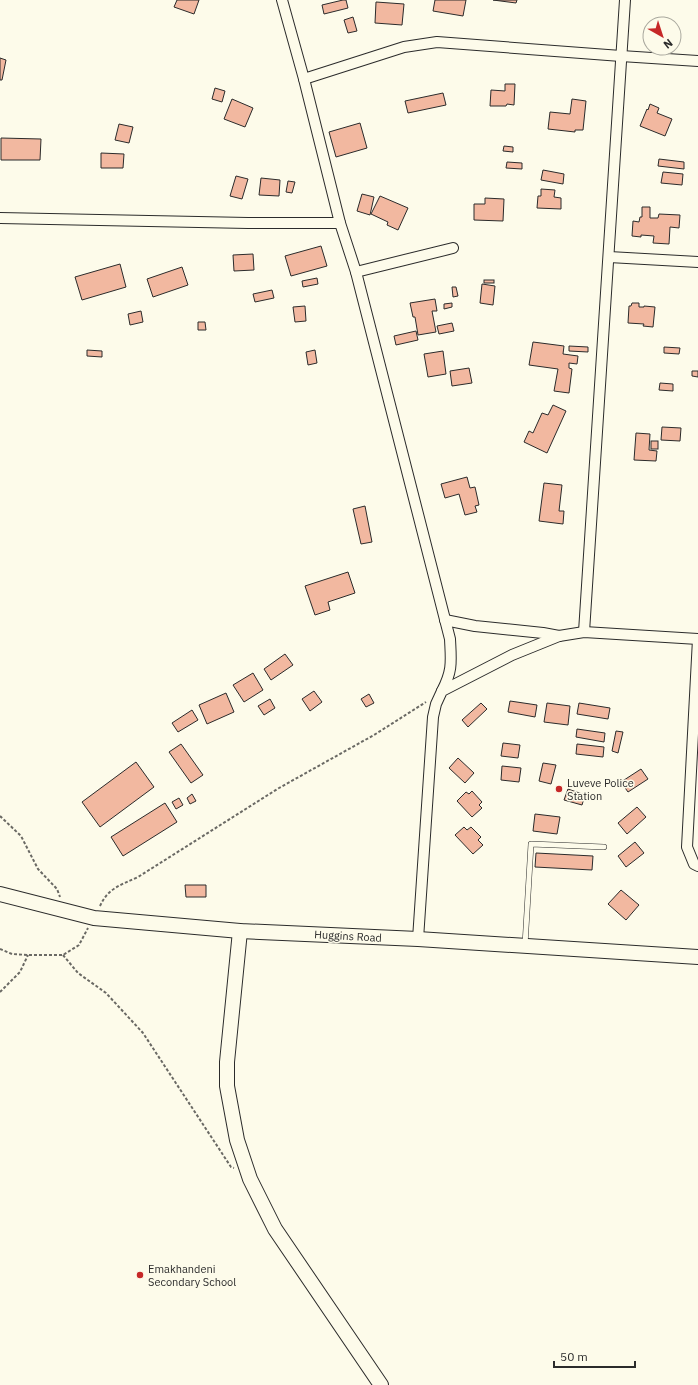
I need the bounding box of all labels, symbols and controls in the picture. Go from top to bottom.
north arrow [642,16,682,56]
text: N [661,36,676,52]
place label: Luveve Police Station [567,776,634,803]
marker: Luveve Police Station [554,784,564,794]
street label: Huggins Road [314,927,382,945]
place label: Emakhandeni Secondary School [148,1262,236,1289]
marker: Emakhandeni Secondary School [135,1270,145,1280]
scale bar [554,1343,635,1369]
text: 50 m [560,1349,588,1364]

